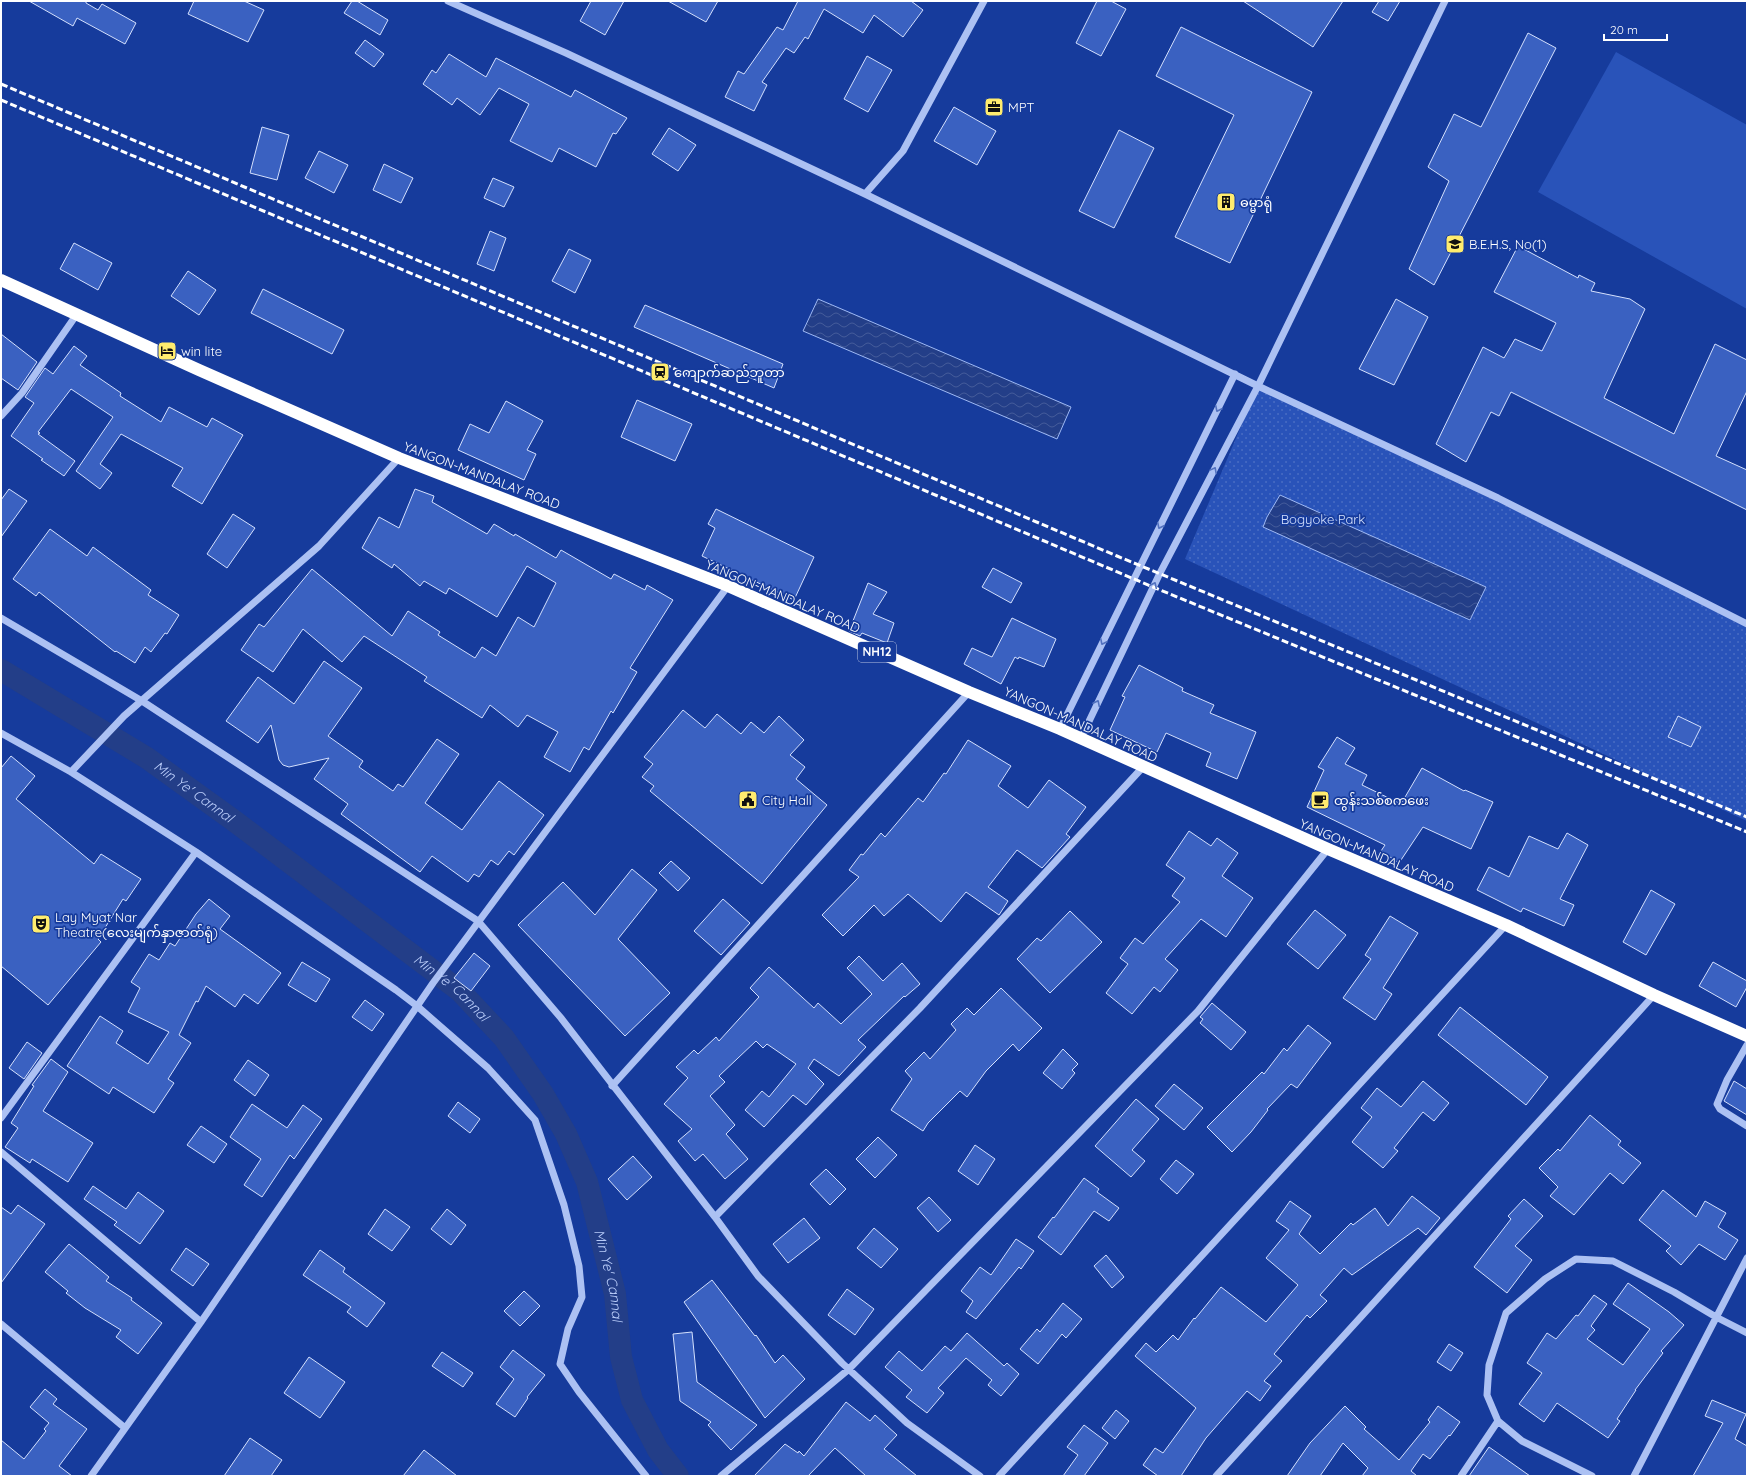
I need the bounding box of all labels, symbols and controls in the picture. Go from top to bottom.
scale bar [1604,16,1667,42]
text: 20 m [1610,22,1638,37]
office icon: MPT [983,96,1005,118]
place label: MPT [1008,99,1034,115]
building icon: ဓမ္မာရုံ [1215,191,1237,213]
place label: ဓမ္မာရုံ [1240,194,1272,213]
school or university icon: B.E.H.S, No(1) [1444,233,1466,255]
place label: B.E.H.S, No(1) [1469,236,1547,252]
hotel icon: win lite [156,340,178,362]
place label: win lite [181,343,222,359]
station icon: ကျောက်ဆည်ဘူတာ [649,361,671,383]
place label: ကျောက်ဆည်ဘူတာ [674,364,785,383]
one-way arrow [1215,405,1223,412]
street label: YANGON-MANDALAY ROAD [402,438,562,512]
one-way arrow [1209,467,1216,474]
park label: Bogyoke Park [1281,511,1365,527]
one-way arrow [1157,521,1165,529]
street label: YANGON-MANDALAY ROAD [703,556,863,636]
one-way arrow [1149,582,1156,590]
one-way arrow [1100,638,1107,646]
road number: NH12 [858,642,896,662]
street label: YANGON-MANDALAY ROAD [1002,683,1160,765]
one-way arrow [1092,699,1100,707]
water label: Min Ye' Cannal [150,757,238,827]
public building icon: City Hall [737,789,759,811]
cafe icon: ထွန်းသစ်စကဖေး [1309,789,1331,811]
place label: City Hall [762,792,812,808]
place label: ထွန်းသစ်စကဖေး [1334,792,1429,811]
street label: YANGON-MANDALAY ROAD [1297,815,1457,895]
place label: Lay Myat Nar Theatre(လေးမျက်နှာဇာတ်ရုံ) [55,909,218,943]
theatre icon: Lay Myat Nar Theatre(လေးမျက်နှာဇာတ်ရုံ) [30,913,52,935]
water label: Min Ye' Cannal [410,950,494,1026]
water label: Min Ye' Cannal [590,1228,627,1324]

